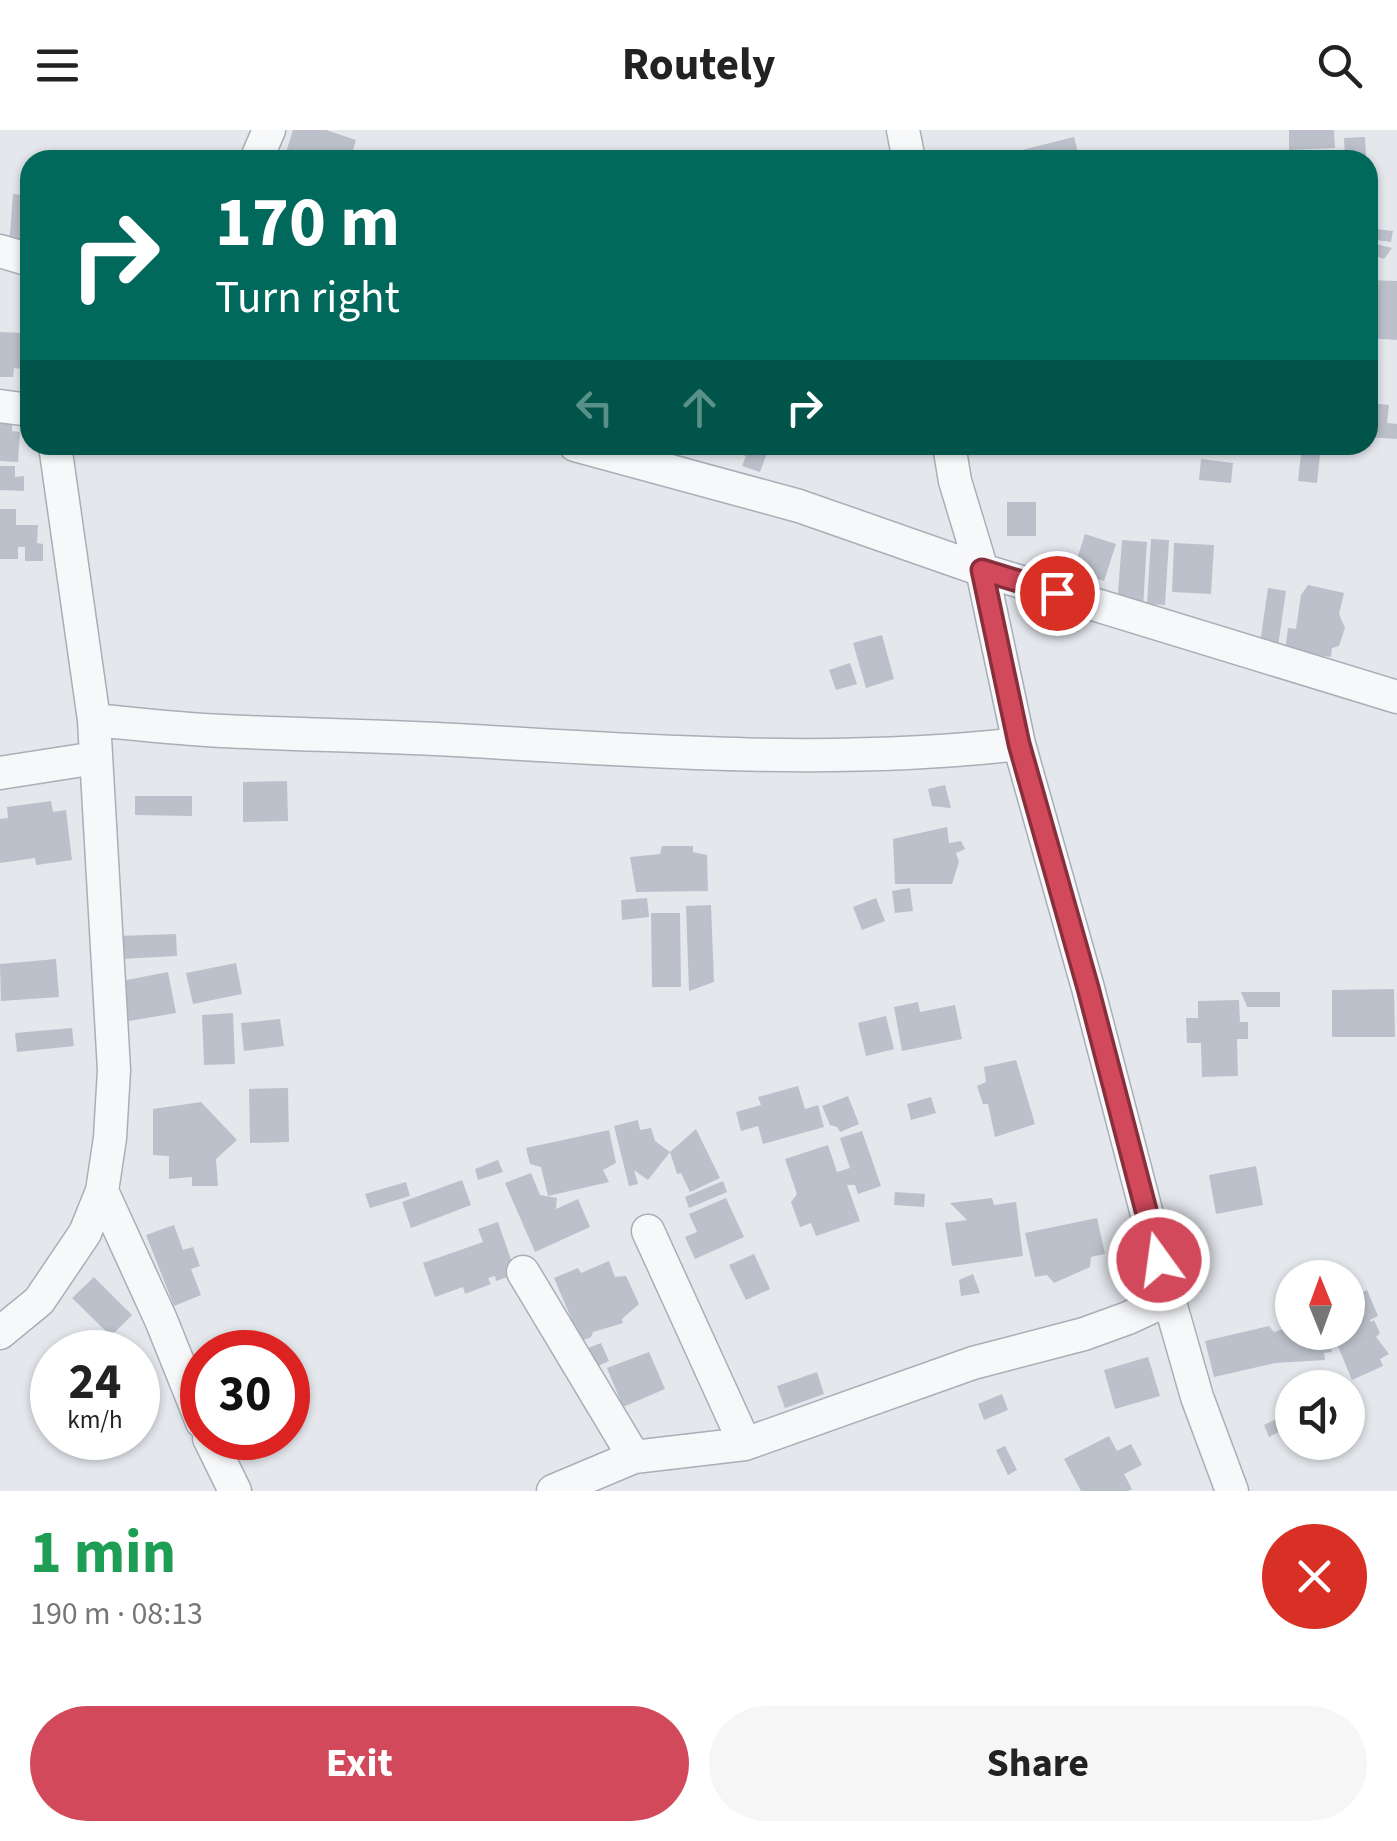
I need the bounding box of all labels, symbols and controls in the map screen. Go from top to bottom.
text: Routely [622,33,775,97]
icon: menu [30,38,85,93]
icon: search [1312,38,1367,93]
text: 170 m [215,173,400,273]
icon: right [50,190,180,320]
text: Turn right [215,266,400,330]
icon: left [567,380,622,435]
icon: ahead [672,380,727,435]
icon: right [777,380,832,435]
pin [1015,551,1100,636]
icon: arrive [1030,566,1085,621]
position arrow [1107,1208,1211,1312]
north arrow [1275,1260,1365,1350]
map controls [1275,1260,1365,1460]
speed limit sign: 30 [180,1330,310,1460]
text: 24 [69,1347,121,1418]
button: sound [1275,1370,1365,1460]
text: km/h [67,1402,123,1438]
text: 1 min [30,1511,176,1596]
button: close [1262,1524,1367,1629]
text: 190 m · 08:13 [30,1591,203,1637]
button: Exit [30,1706,689,1821]
button: Share [709,1706,1367,1821]

